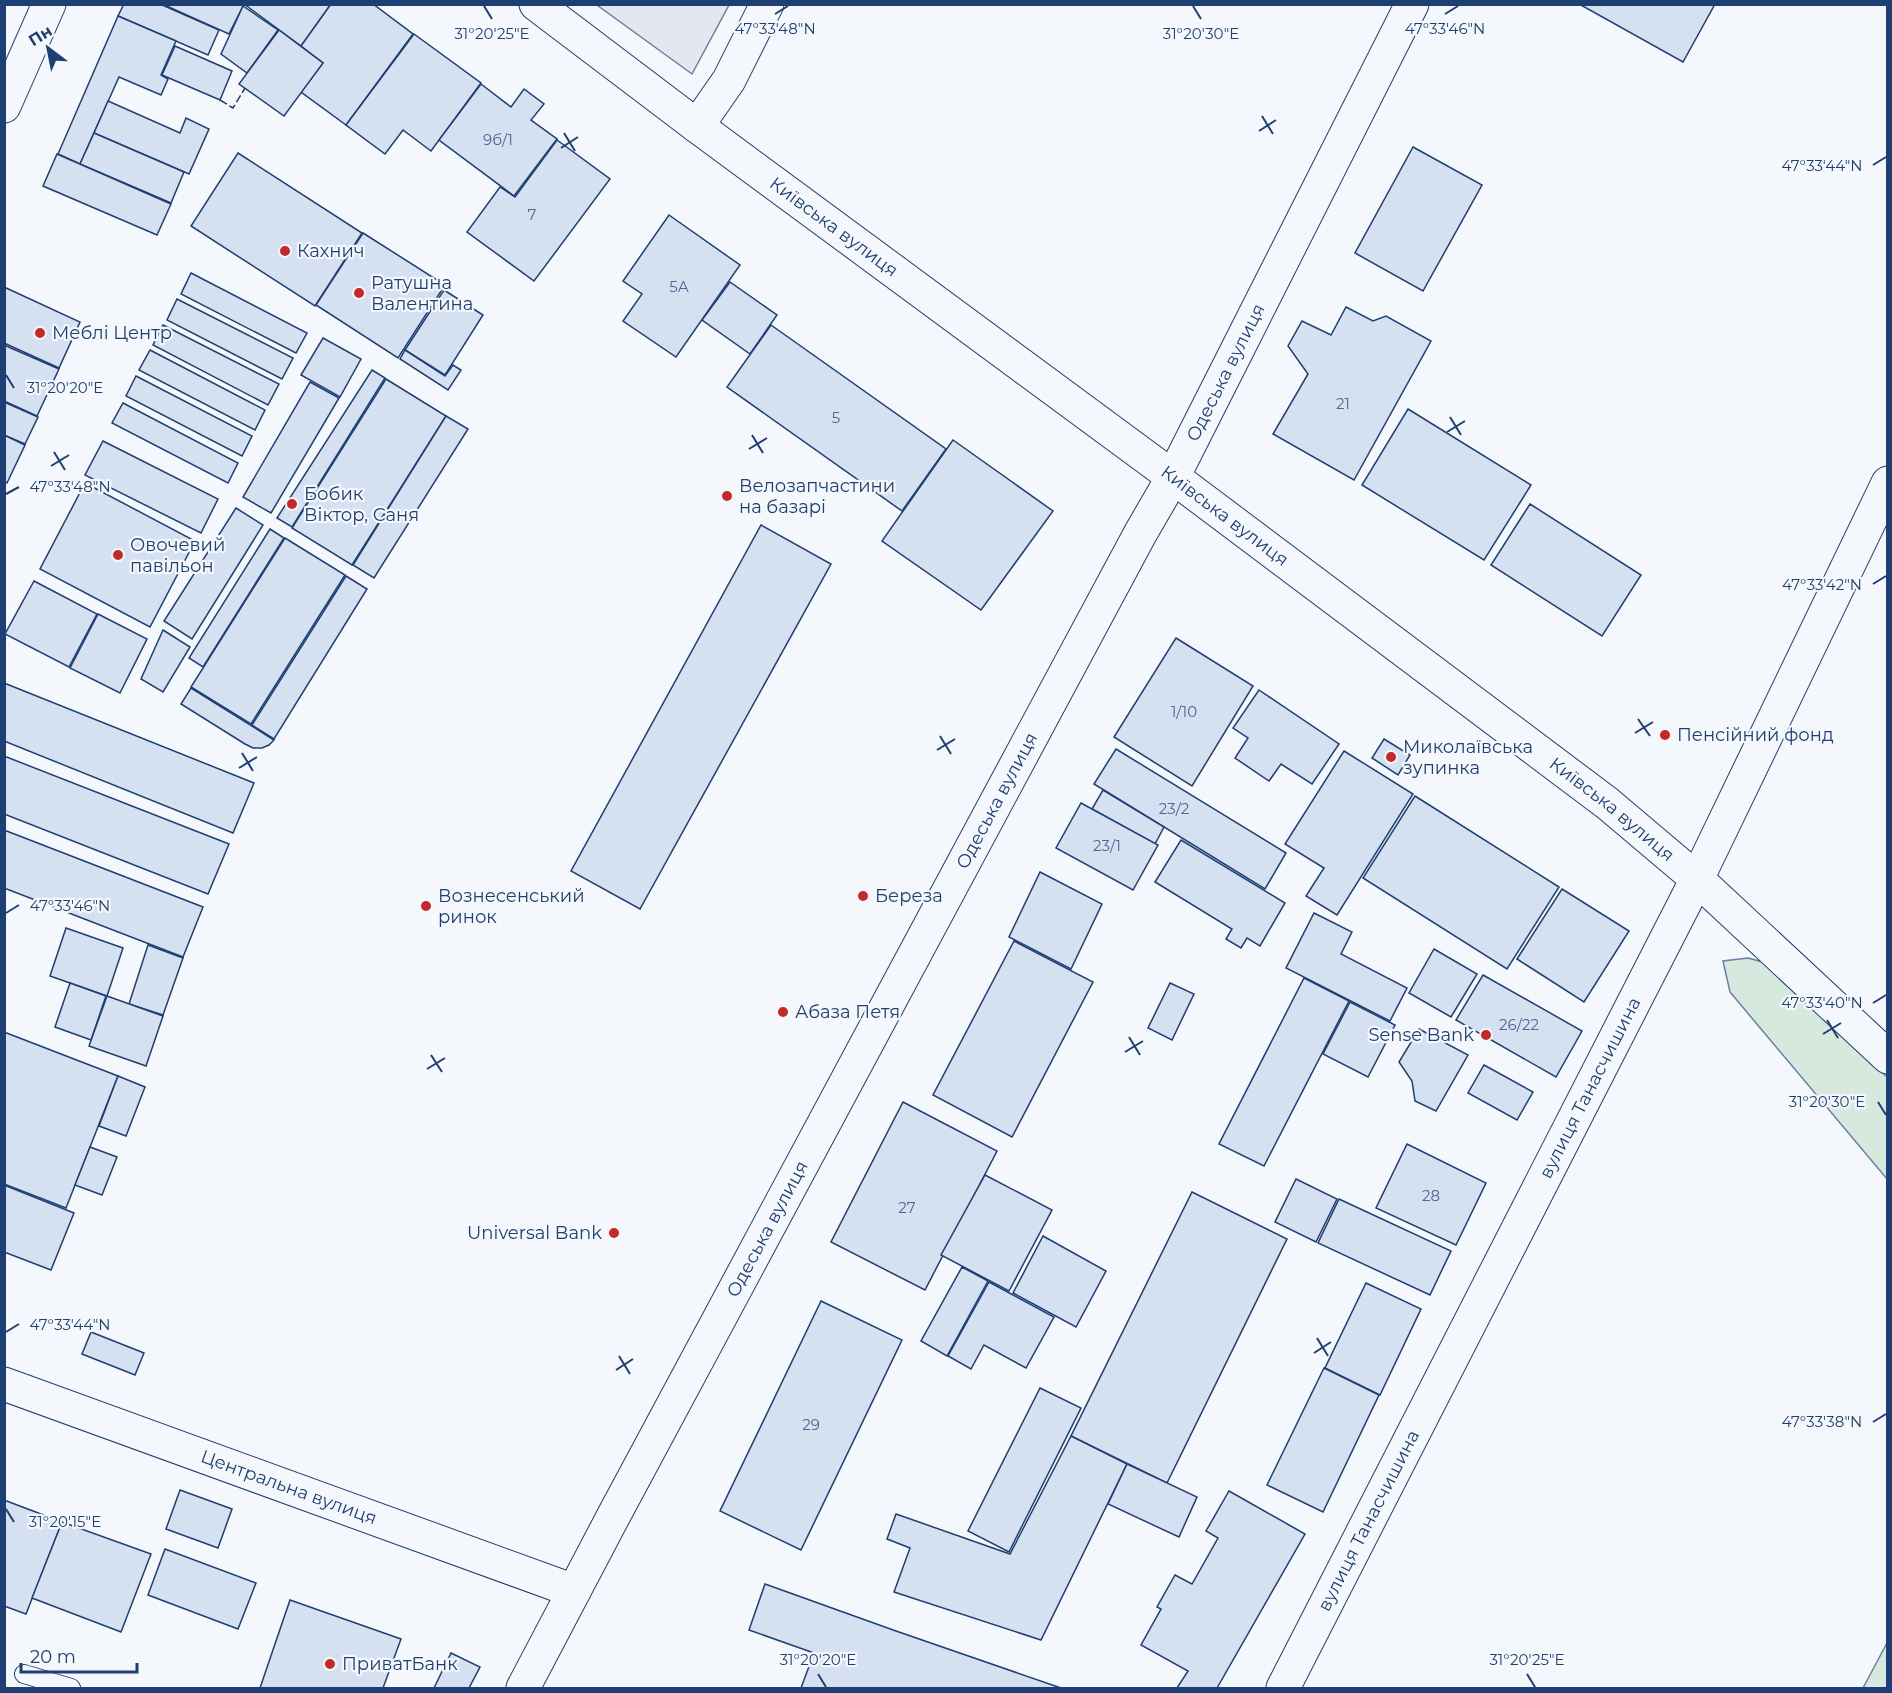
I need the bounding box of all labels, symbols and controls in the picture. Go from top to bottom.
north arrow [18,18,78,78]
text: 47°33'48"N [734,19,816,38]
text: 47°33'46"N [1405,19,1485,38]
text: Пн [25,21,56,50]
text: 31°20'25"E [454,24,530,43]
text: 31°20'30"E [1163,24,1239,43]
house number: 9б/1 [483,130,513,149]
text: 47°33'44"N [1782,156,1862,175]
street label: Київська вулиця [765,172,902,281]
house number: 7 [528,205,537,224]
place label: Кахнич [297,240,365,262]
marker: Кахнич [278,244,292,258]
place label: Ратушна Валентина [371,272,473,315]
house number: 5А [669,277,689,296]
marker: Ратушна Валентина [352,286,366,300]
street label: Одеська вулиця [1182,300,1270,445]
place label: Меблі Центр [52,322,172,344]
marker: Меблі Центр [33,326,47,340]
text: 31°20'20"E [27,378,103,397]
house number: 21 [1336,394,1350,413]
house number: 5 [832,408,840,427]
street label: Київська вулиця [1156,461,1293,571]
place label: Велозапчастини на базарі [739,475,895,518]
text: 47°33'48"N [29,477,111,496]
place label: Бобик Віктор, Саня [304,483,419,526]
marker: Велозапчастини на базарі [720,489,734,503]
marker: Бобик Віктор, Саня [285,497,299,511]
place label: Овочевий павільон [130,534,225,577]
marker: Овочевий павільон [111,548,125,562]
text: 47°33'42"N [1782,575,1862,594]
house number: 1/10 [1171,702,1197,721]
place label: Пенсійний фонд [1677,724,1834,746]
marker: Пенсійний фонд [1658,728,1672,742]
street label: Одеська вулиця [952,729,1042,873]
place label: Миколаївська зупинка [1403,736,1533,779]
marker: Миколаївська зупинка [1384,750,1398,764]
street label: Київська вулиця [1545,753,1679,866]
house number: 23/2 [1159,799,1189,818]
house number: 23/1 [1093,836,1121,855]
place label: Вознесенський ринок [438,885,585,928]
place label: Береза [875,885,943,907]
marker: Береза [856,889,870,903]
text: 47°33'46"N [30,896,110,915]
marker: Вознесенський ринок [419,899,433,913]
text: 47°33'40"N [1781,993,1863,1012]
street label: вулиця Танасчишина [1535,994,1646,1182]
place label: Абаза Петя [795,1001,900,1023]
marker: Абаза Петя [776,1005,790,1019]
house number: 26/22 [1499,1015,1539,1034]
place label: Sense Bank [1368,1024,1474,1046]
marker: Sense Bank [1479,1028,1493,1042]
text: 31°20'30"E [1789,1092,1865,1111]
street label: Одеська вулиця [722,1157,813,1301]
house number: 28 [1422,1186,1440,1205]
house number: 27 [898,1198,916,1217]
place label: Universal Bank [467,1222,602,1244]
marker: Universal Bank [607,1226,621,1240]
text: 47°33'44"N [30,1315,110,1334]
text: 47°33'38"N [1782,1412,1862,1431]
house number: 29 [802,1415,820,1434]
street label: вулиця Танасчишина [1313,1426,1424,1615]
street label: Центральна вулиця [198,1445,380,1529]
text: 31°20'15"E [29,1512,101,1531]
scale bar [21,1636,136,1674]
text: 20 m [30,1646,76,1668]
text: 31°20'20"E [780,1650,856,1669]
text: 31°20'25"E [1489,1650,1565,1669]
place label: ПриватБанк [342,1653,458,1675]
marker: ПриватБанк [323,1657,337,1671]

